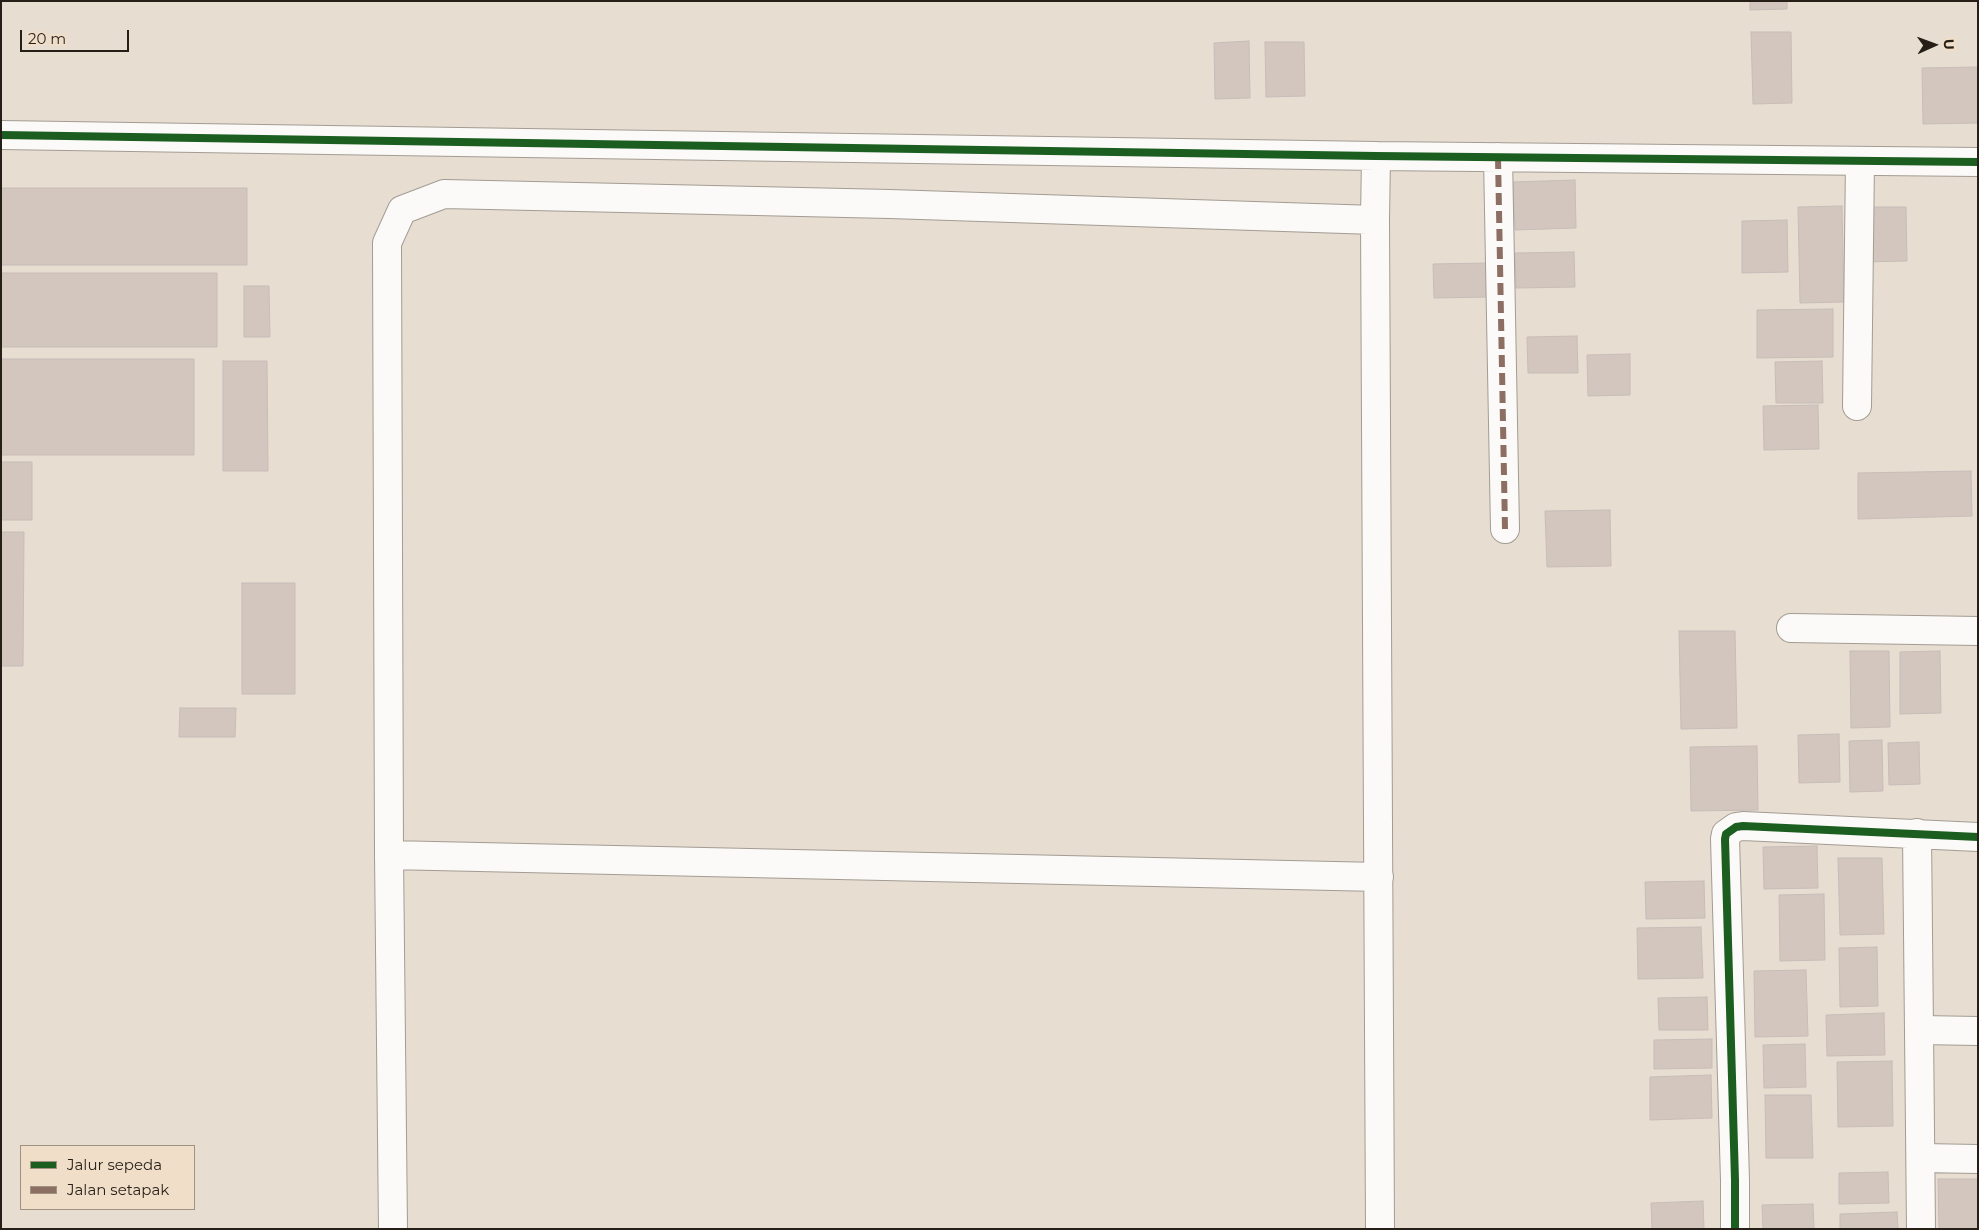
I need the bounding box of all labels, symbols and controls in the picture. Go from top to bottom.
scale bar [22,20,131,52]
north arrow [1909,20,1959,70]
text: 20 m [28,29,66,48]
text: U [1940,39,1958,50]
legend [20,1145,195,1210]
text: Jalur sepeda [67,1155,162,1174]
text: Jalan setapak [67,1180,169,1199]

